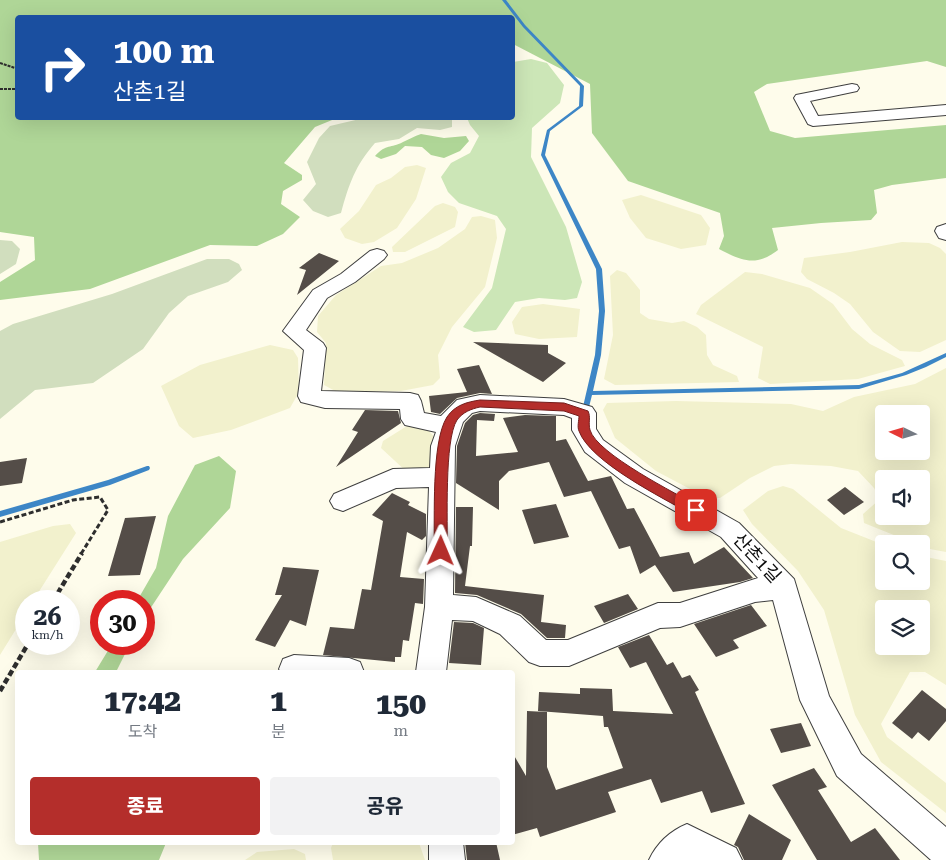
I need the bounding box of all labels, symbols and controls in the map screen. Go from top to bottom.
text: 100 m [113,31,214,72]
icon: right [30,35,95,100]
text: 산촌1길 [113,79,186,104]
north arrow [875,405,930,460]
map controls [875,405,930,655]
button: sound [875,470,930,525]
pin [675,489,717,531]
icon: arrive [682,496,710,524]
position arrow [414,524,466,576]
street label: 산촌1길 [729,529,785,587]
button: search [875,535,930,590]
speed limit sign: 30 [90,590,155,655]
button: layers [875,600,930,655]
text: 26 [33,602,62,631]
text: km/h [31,628,64,642]
text: 17:42 [104,683,181,718]
text: 1 [270,683,287,718]
text: 150 [376,686,426,721]
text: m [394,721,408,740]
text: 도착 [128,722,157,741]
text: 분 [271,722,286,741]
button: 종료 [30,777,260,835]
button: 공유 [270,777,500,835]

